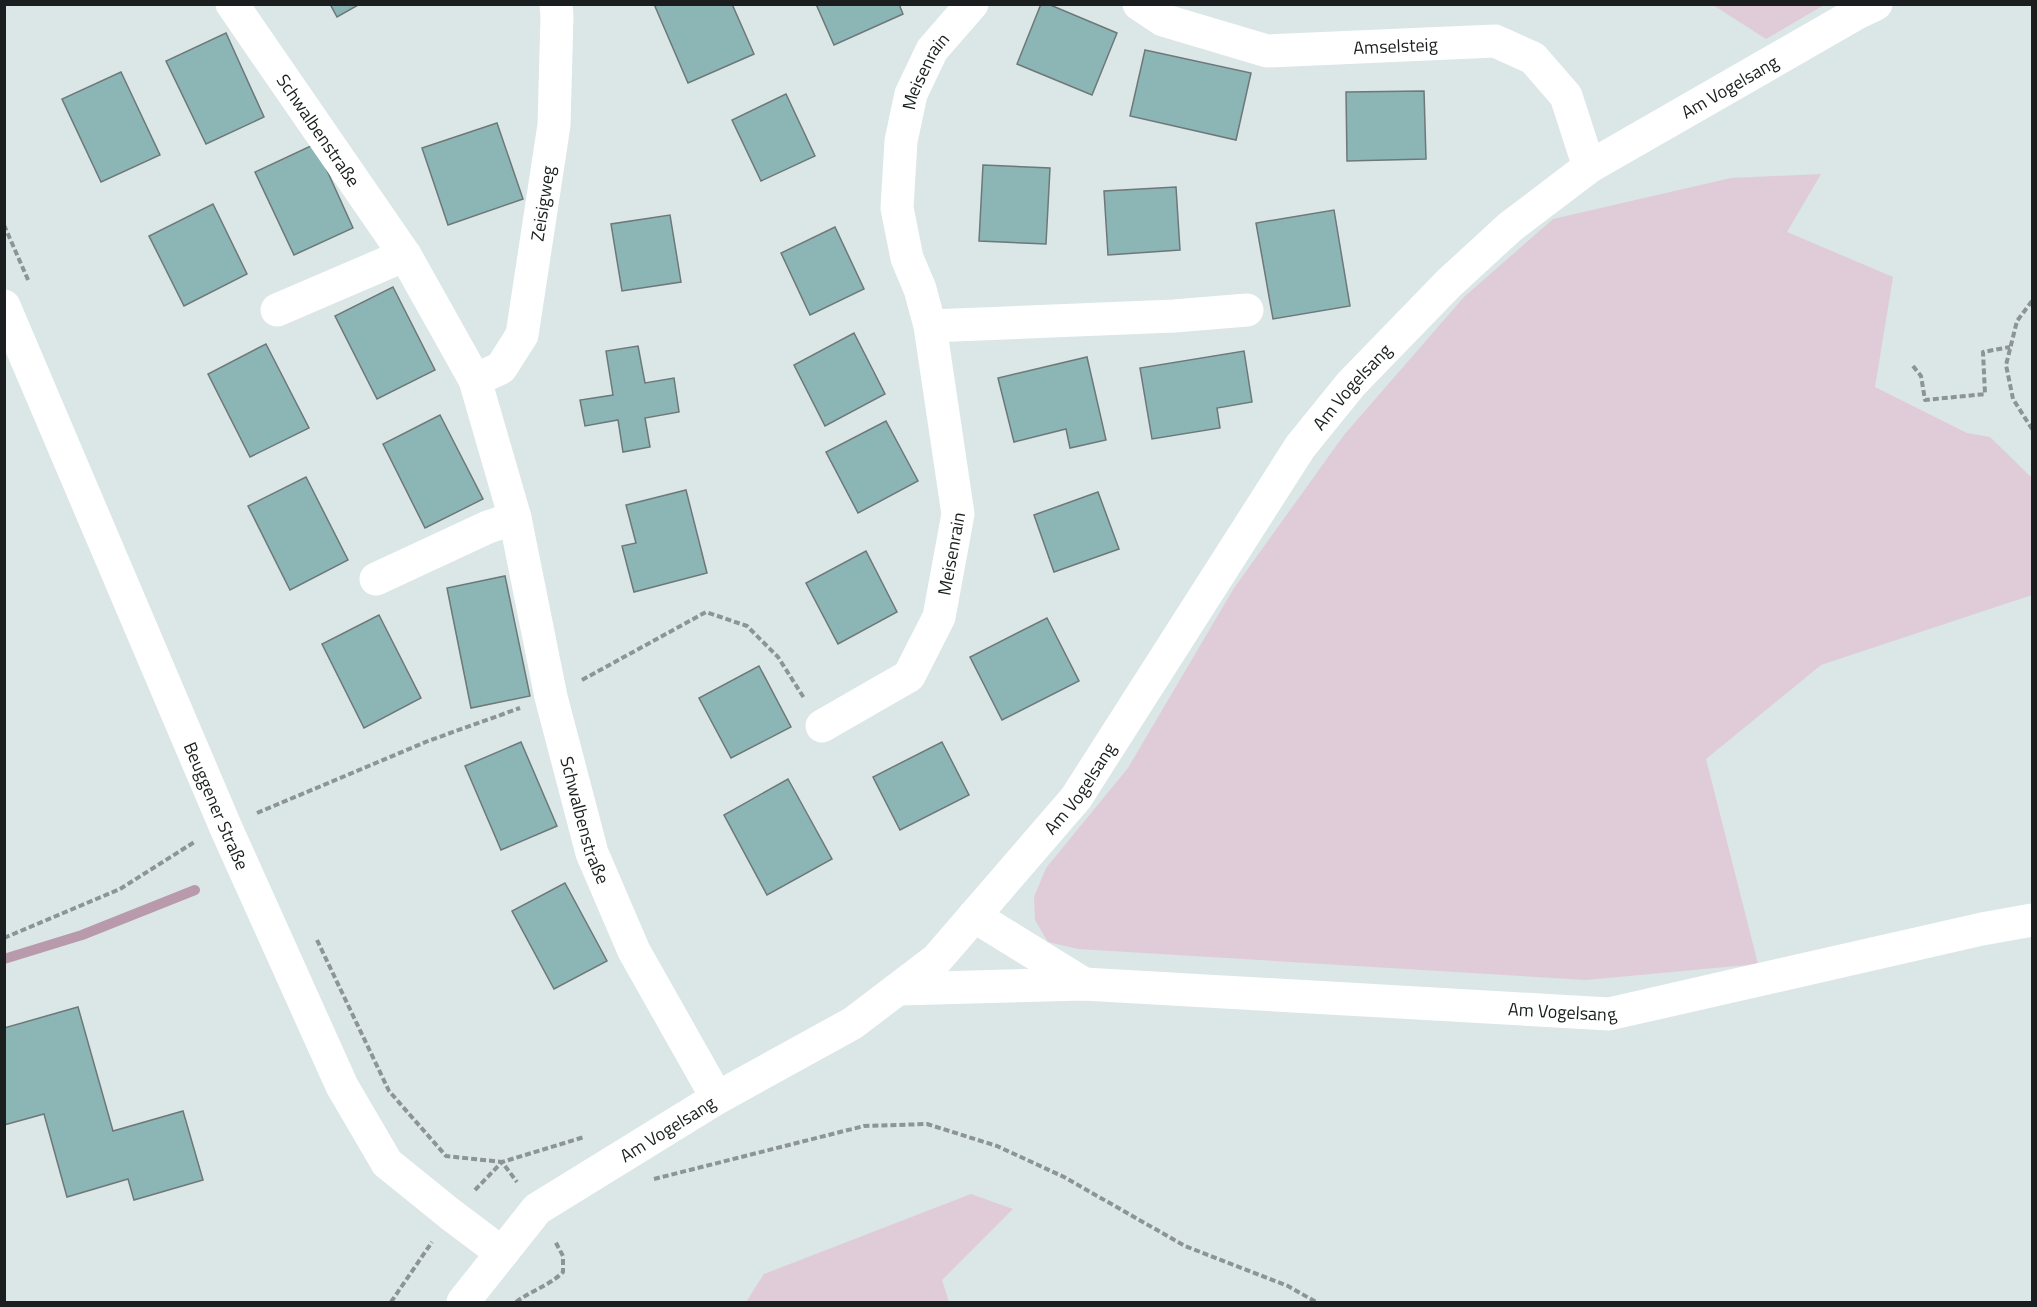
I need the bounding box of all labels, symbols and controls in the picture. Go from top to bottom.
street label: Meisenrain [895,26,955,112]
street label: Amselsteig [1353,30,1438,61]
street label: Am Vogelsang [1676,48,1783,125]
street label: Schwalbenstraße [270,68,367,192]
street label: Zeisigweg [523,164,561,243]
street label: Am Vogelsang [1306,337,1397,436]
street label: Meisenrain [930,510,972,597]
street label: Beuggener Straße [177,737,256,874]
street label: Am Vogelsang [1037,737,1122,840]
street label: Schwalbenstraße [554,753,617,888]
street label: Am Vogelsang [1507,995,1619,1028]
street label: Am Vogelsang [614,1089,720,1168]

